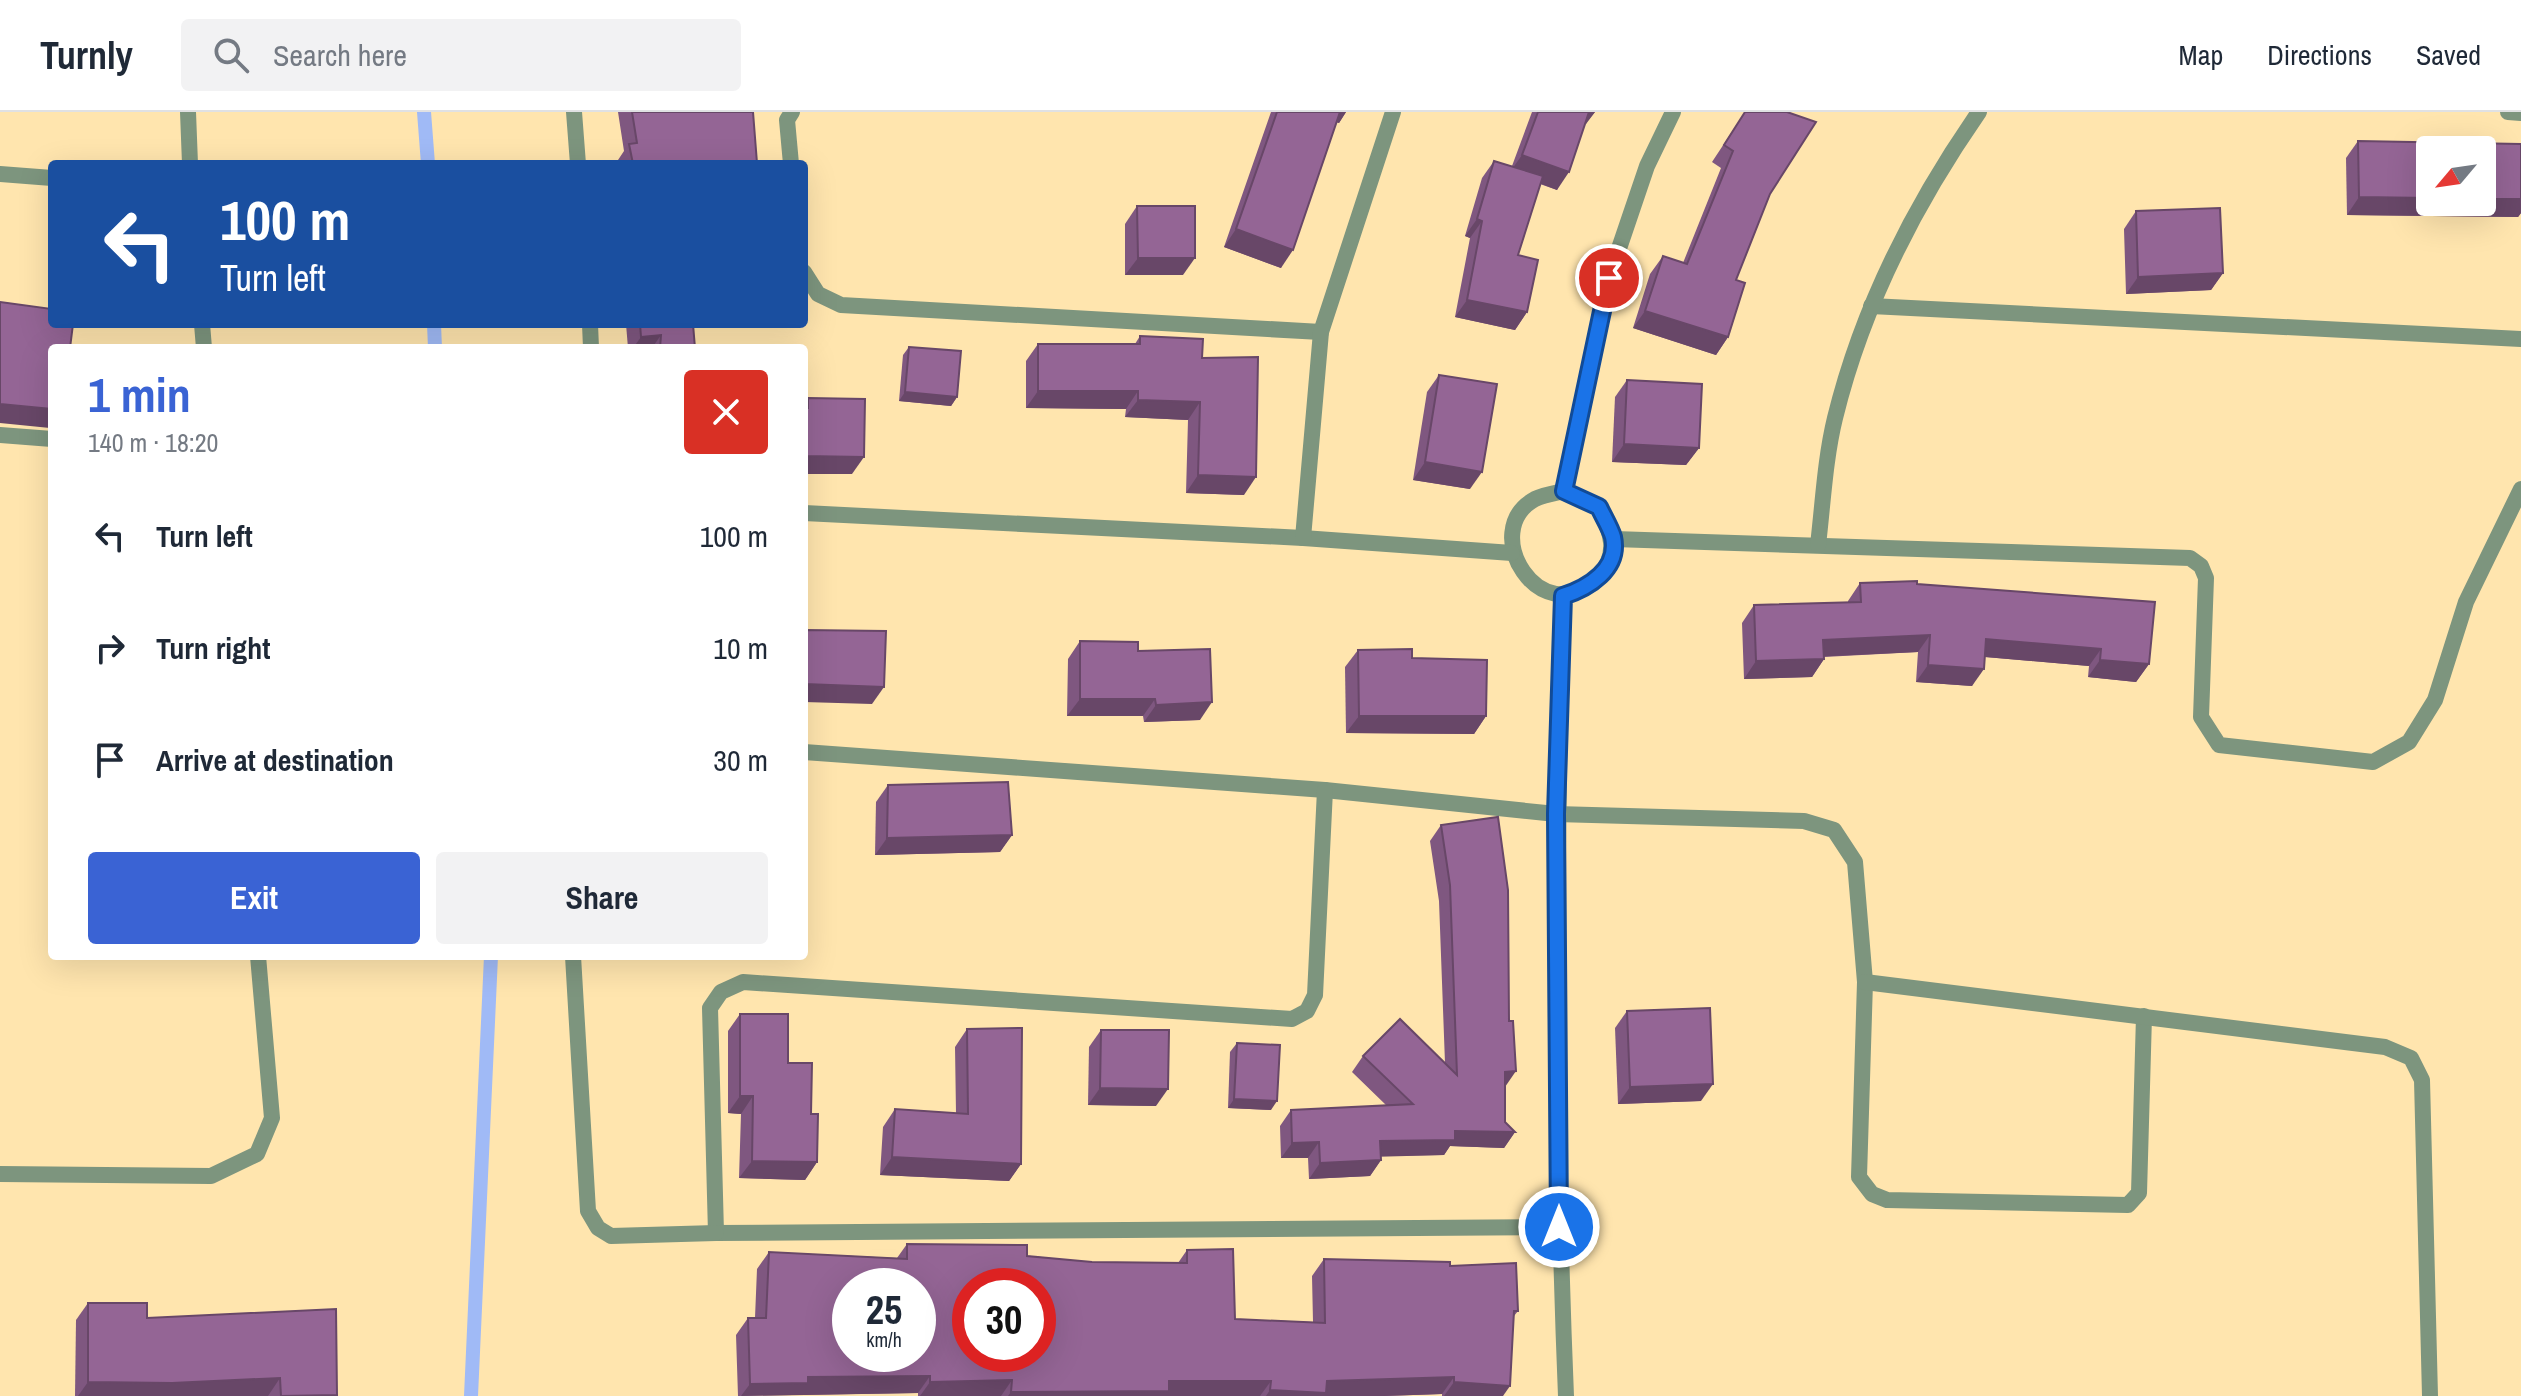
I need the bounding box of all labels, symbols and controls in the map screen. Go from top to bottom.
search box [181,19,741,91]
text: Turnly [40,30,133,81]
icon: search [209,33,253,77]
text: Search here [273,35,407,75]
text: Map [2179,36,2223,74]
text: Directions [2267,36,2372,74]
text: Saved [2416,36,2481,74]
north arrow [2416,136,2496,216]
map controls [2416,136,2496,216]
text: 100 m [220,182,350,257]
icon: left [88,192,192,296]
pin [1575,244,1643,312]
text: Turn left [220,254,326,302]
icon: arrive [1587,256,1631,300]
text: 1 min [88,362,191,427]
button: close [684,370,768,454]
text: 140 m · 18:20 [88,425,218,460]
icon: left [88,514,132,558]
text: Turn left [156,516,253,556]
text: 100 m [700,516,768,556]
icon: right [88,626,132,670]
text: Turn right [156,628,270,668]
text: 10 m [713,628,768,668]
icon: arrive [88,738,132,782]
text: Arrive at destination [156,740,394,780]
text: 30 m [713,740,768,780]
button: Exit [88,852,420,944]
button: Share [436,852,768,944]
position arrow [1517,1185,1601,1269]
speed limit sign: 30 [952,1268,1056,1372]
text: 25 [866,1283,902,1336]
text: km/h [866,1326,902,1353]

